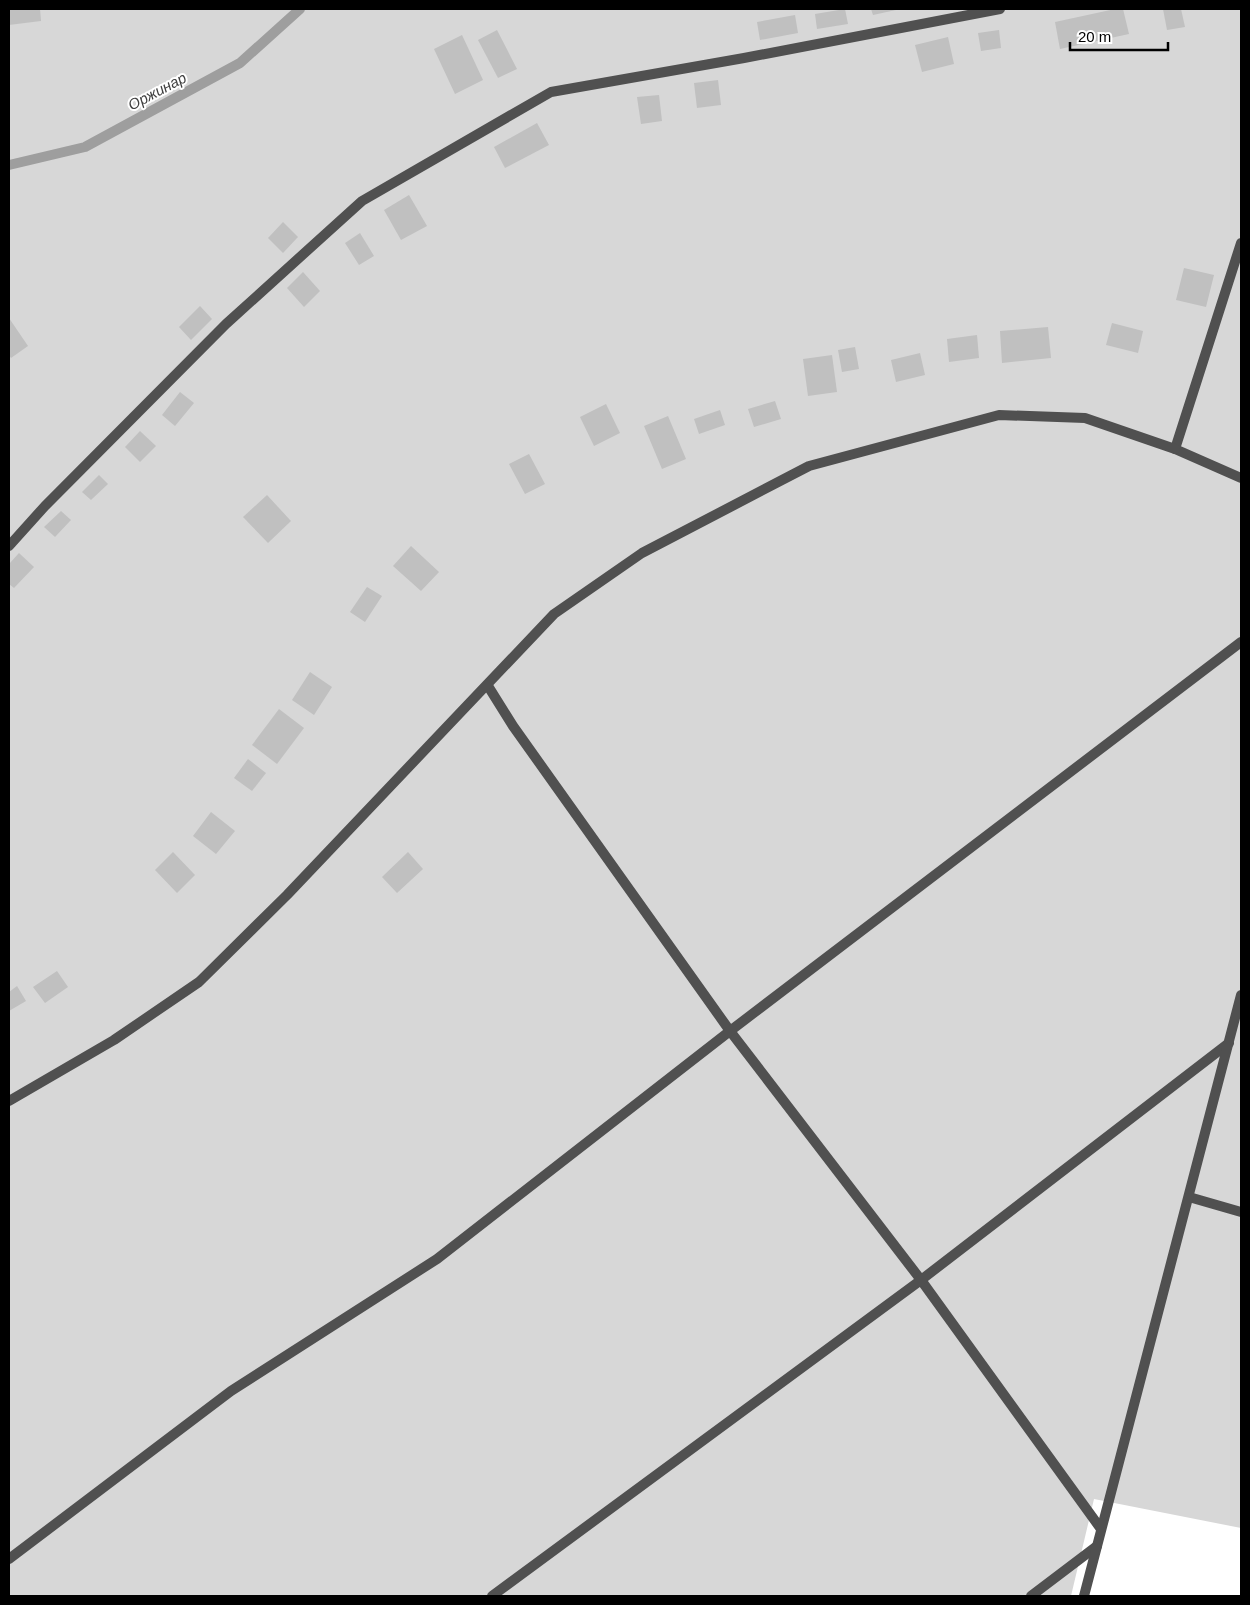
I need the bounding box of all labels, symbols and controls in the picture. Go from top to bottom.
scale bar [1070,20,1168,52]
text: 20 m [1078,28,1111,45]
water label: Оржинар [125,69,189,113]

